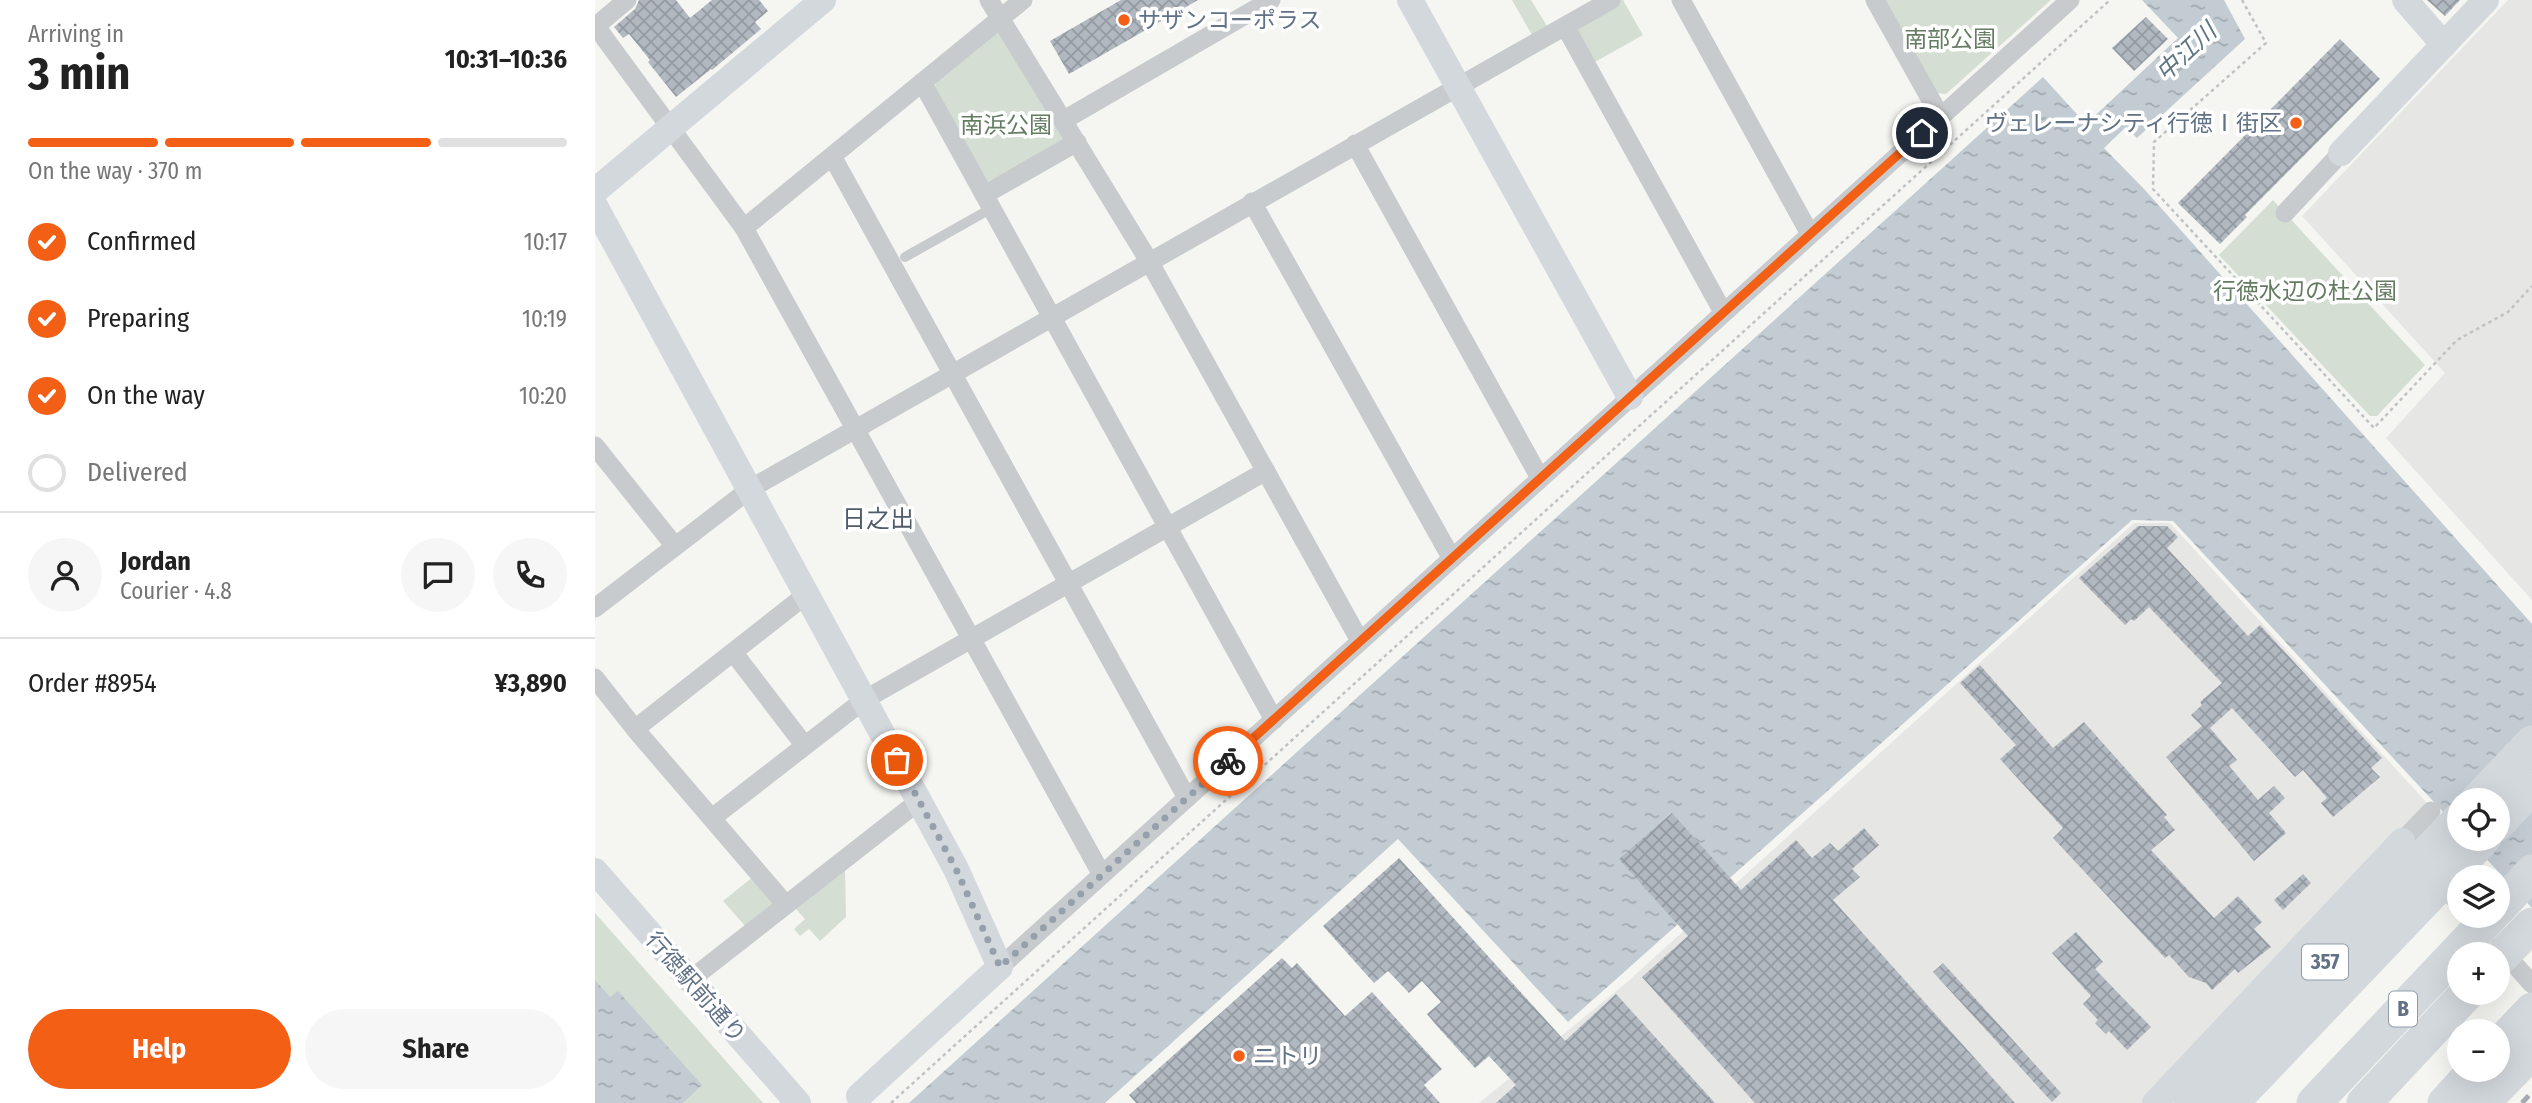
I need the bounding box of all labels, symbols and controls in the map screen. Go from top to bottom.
place label: サザンコーポラス [1138,6,1322,34]
marker: サザンコーポラス [1116,12,1132,28]
water label: 中江川 [2150,15,2224,87]
text: Arriving in [28,20,124,48]
park label: 南部公園 [1904,25,1996,53]
text: 10:31–10:36 [445,44,567,75]
text: 3 min [28,46,130,101]
pin [1892,103,1952,163]
place label: ヴェレーナシティ行徳Ⅰ街区 [1984,109,2282,137]
park label: 南浜公園 [960,111,1052,139]
icon: home [1903,114,1941,152]
marker: ヴェレーナシティ行徳Ⅰ街区 [2288,115,2304,131]
text: On the way · 370 m [28,157,202,185]
icon: check [28,223,66,261]
text: Confirmed [87,226,197,257]
text: 10:17 [524,228,567,256]
park label: 行徳水辺の杜公園 [2213,277,2397,305]
icon: check [28,300,66,338]
text: Preparing [87,303,189,334]
text: 10:19 [522,305,567,333]
icon: check [28,377,66,415]
text: On the way [87,380,205,411]
text: 10:20 [519,382,567,410]
text: Delivered [87,457,188,488]
district label: 日之出 [842,505,914,533]
button: person [28,538,102,612]
button: chat [401,538,475,612]
button: phone [493,538,567,612]
text: Jordan [120,546,191,577]
text: Courier · 4.8 [120,577,232,605]
text: Order #8954 [28,668,157,699]
text: ¥3,890 [495,668,567,699]
courier [1193,726,1263,796]
pin [867,730,927,790]
icon: bag [878,741,916,779]
icon: bike [1209,742,1247,780]
map controls [2447,788,2510,1082]
button: locate [2447,788,2510,851]
button: layers [2447,865,2510,928]
street label: 行徳駅前通り [640,926,752,1048]
button: + [2447,942,2510,1005]
road number: 357 [2302,944,2348,979]
road number: B [2389,992,2417,1026]
button: Help [28,1009,291,1089]
button: Share [305,1009,567,1089]
button: − [2447,1019,2510,1082]
place label: ニトリ [1253,1042,1322,1070]
marker: ニトリ [1231,1048,1247,1064]

